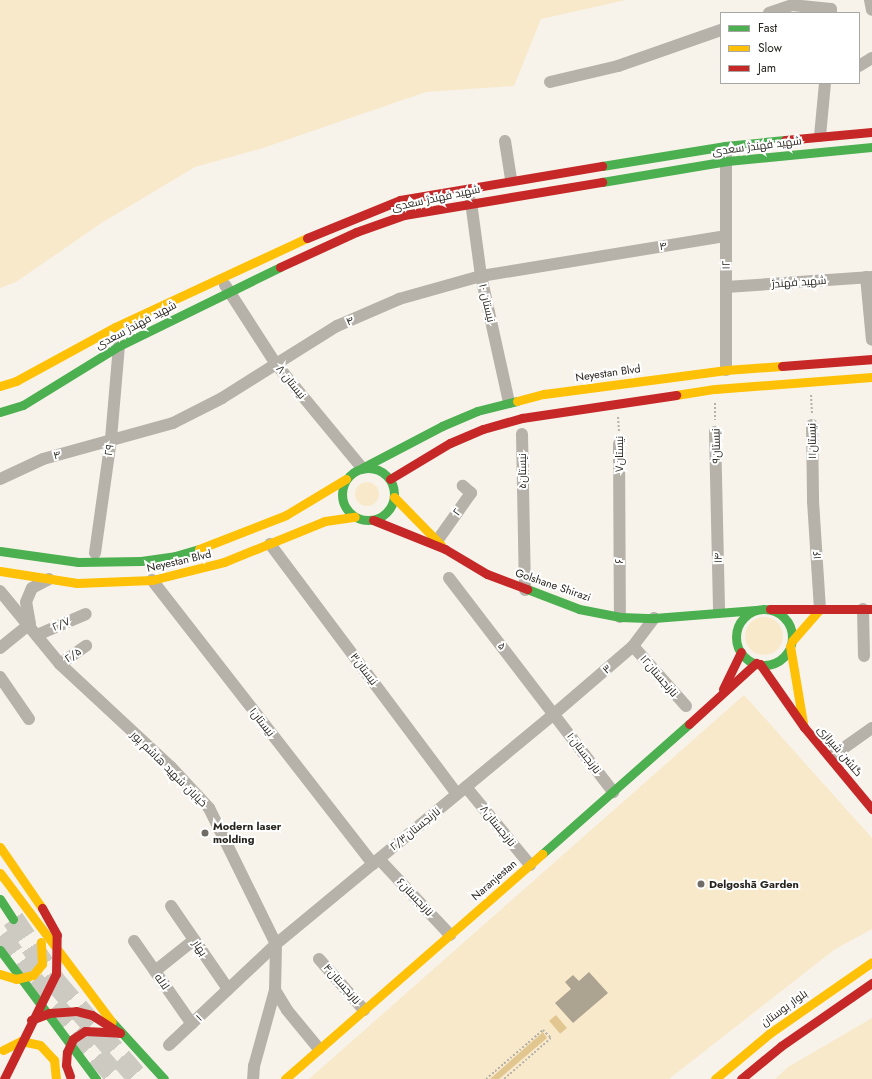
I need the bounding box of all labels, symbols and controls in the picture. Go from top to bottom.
legend [720,12,860,84]
text: Fast [758,19,777,37]
text: Slow [758,39,782,57]
text: Jam [758,59,776,77]
street label: شهید فهندژ سعدی [712,134,802,158]
street label: شهید فهندژ سعدی [391,182,481,214]
street label: ۴ [658,239,668,253]
street label: ۱۲ [719,260,733,270]
street label: شهید فهندژ [771,274,827,290]
street label: نیستان ۱۰ [476,283,498,323]
street label: شهید فهندژ سعدی [93,298,179,352]
street label: ۴ [344,313,356,329]
street label: نیستان ۸ [273,362,309,402]
street label: Neyestan Blvd [575,362,641,384]
street label: ۱۱نیستان [805,423,819,459]
street label: ۹نیستان [709,428,723,464]
street label: ۷نیستان [612,436,626,472]
street label: ۲۹ [102,443,116,457]
street label: ۴ [52,448,62,462]
street label: ۵نیستان [515,453,529,489]
street label: ۲ [450,506,464,518]
street label: Neyestan Blvd [146,547,212,575]
street label: ۱۶ [810,550,824,560]
street label: ۱۴ [711,553,725,563]
street label: ۶ [612,558,626,564]
street label: Golshane Shirazi [514,566,592,604]
street label: ۲/۷ [50,614,72,634]
street label: ۵ [495,640,509,652]
street label: ۲/۵ [62,645,84,665]
street label: ۳نیستان [348,650,380,688]
street label: ۱۲نارنجستان [637,652,681,700]
street label: ۳ [600,662,614,676]
street label: ۱نیستان [247,705,277,739]
street label: گلشن شیرازی [815,723,865,779]
street label: خیابان شهید هاشم پور [128,728,210,810]
street label: ۱۰نارنجستان [564,730,604,776]
street label: ۸نارنجستان [478,803,518,849]
street label: ۲/۳نارنجستان [387,805,443,853]
place label: Modern laser molding [213,820,281,846]
marker: Modern laser molding [200,828,210,838]
street label: Naranjestan [469,857,519,903]
street label: ۶نارنجستان [394,875,436,919]
place label: Delgoshā Garden [709,877,799,891]
marker: Delgoshā Garden [696,879,706,889]
street label: بهار [190,938,210,958]
street label: ۴نارنجستان [321,961,363,1007]
street label: لاله ‍ [152,971,174,995]
street label: بلوار بوستان [758,987,810,1029]
street label: ۱ [193,1012,205,1024]

